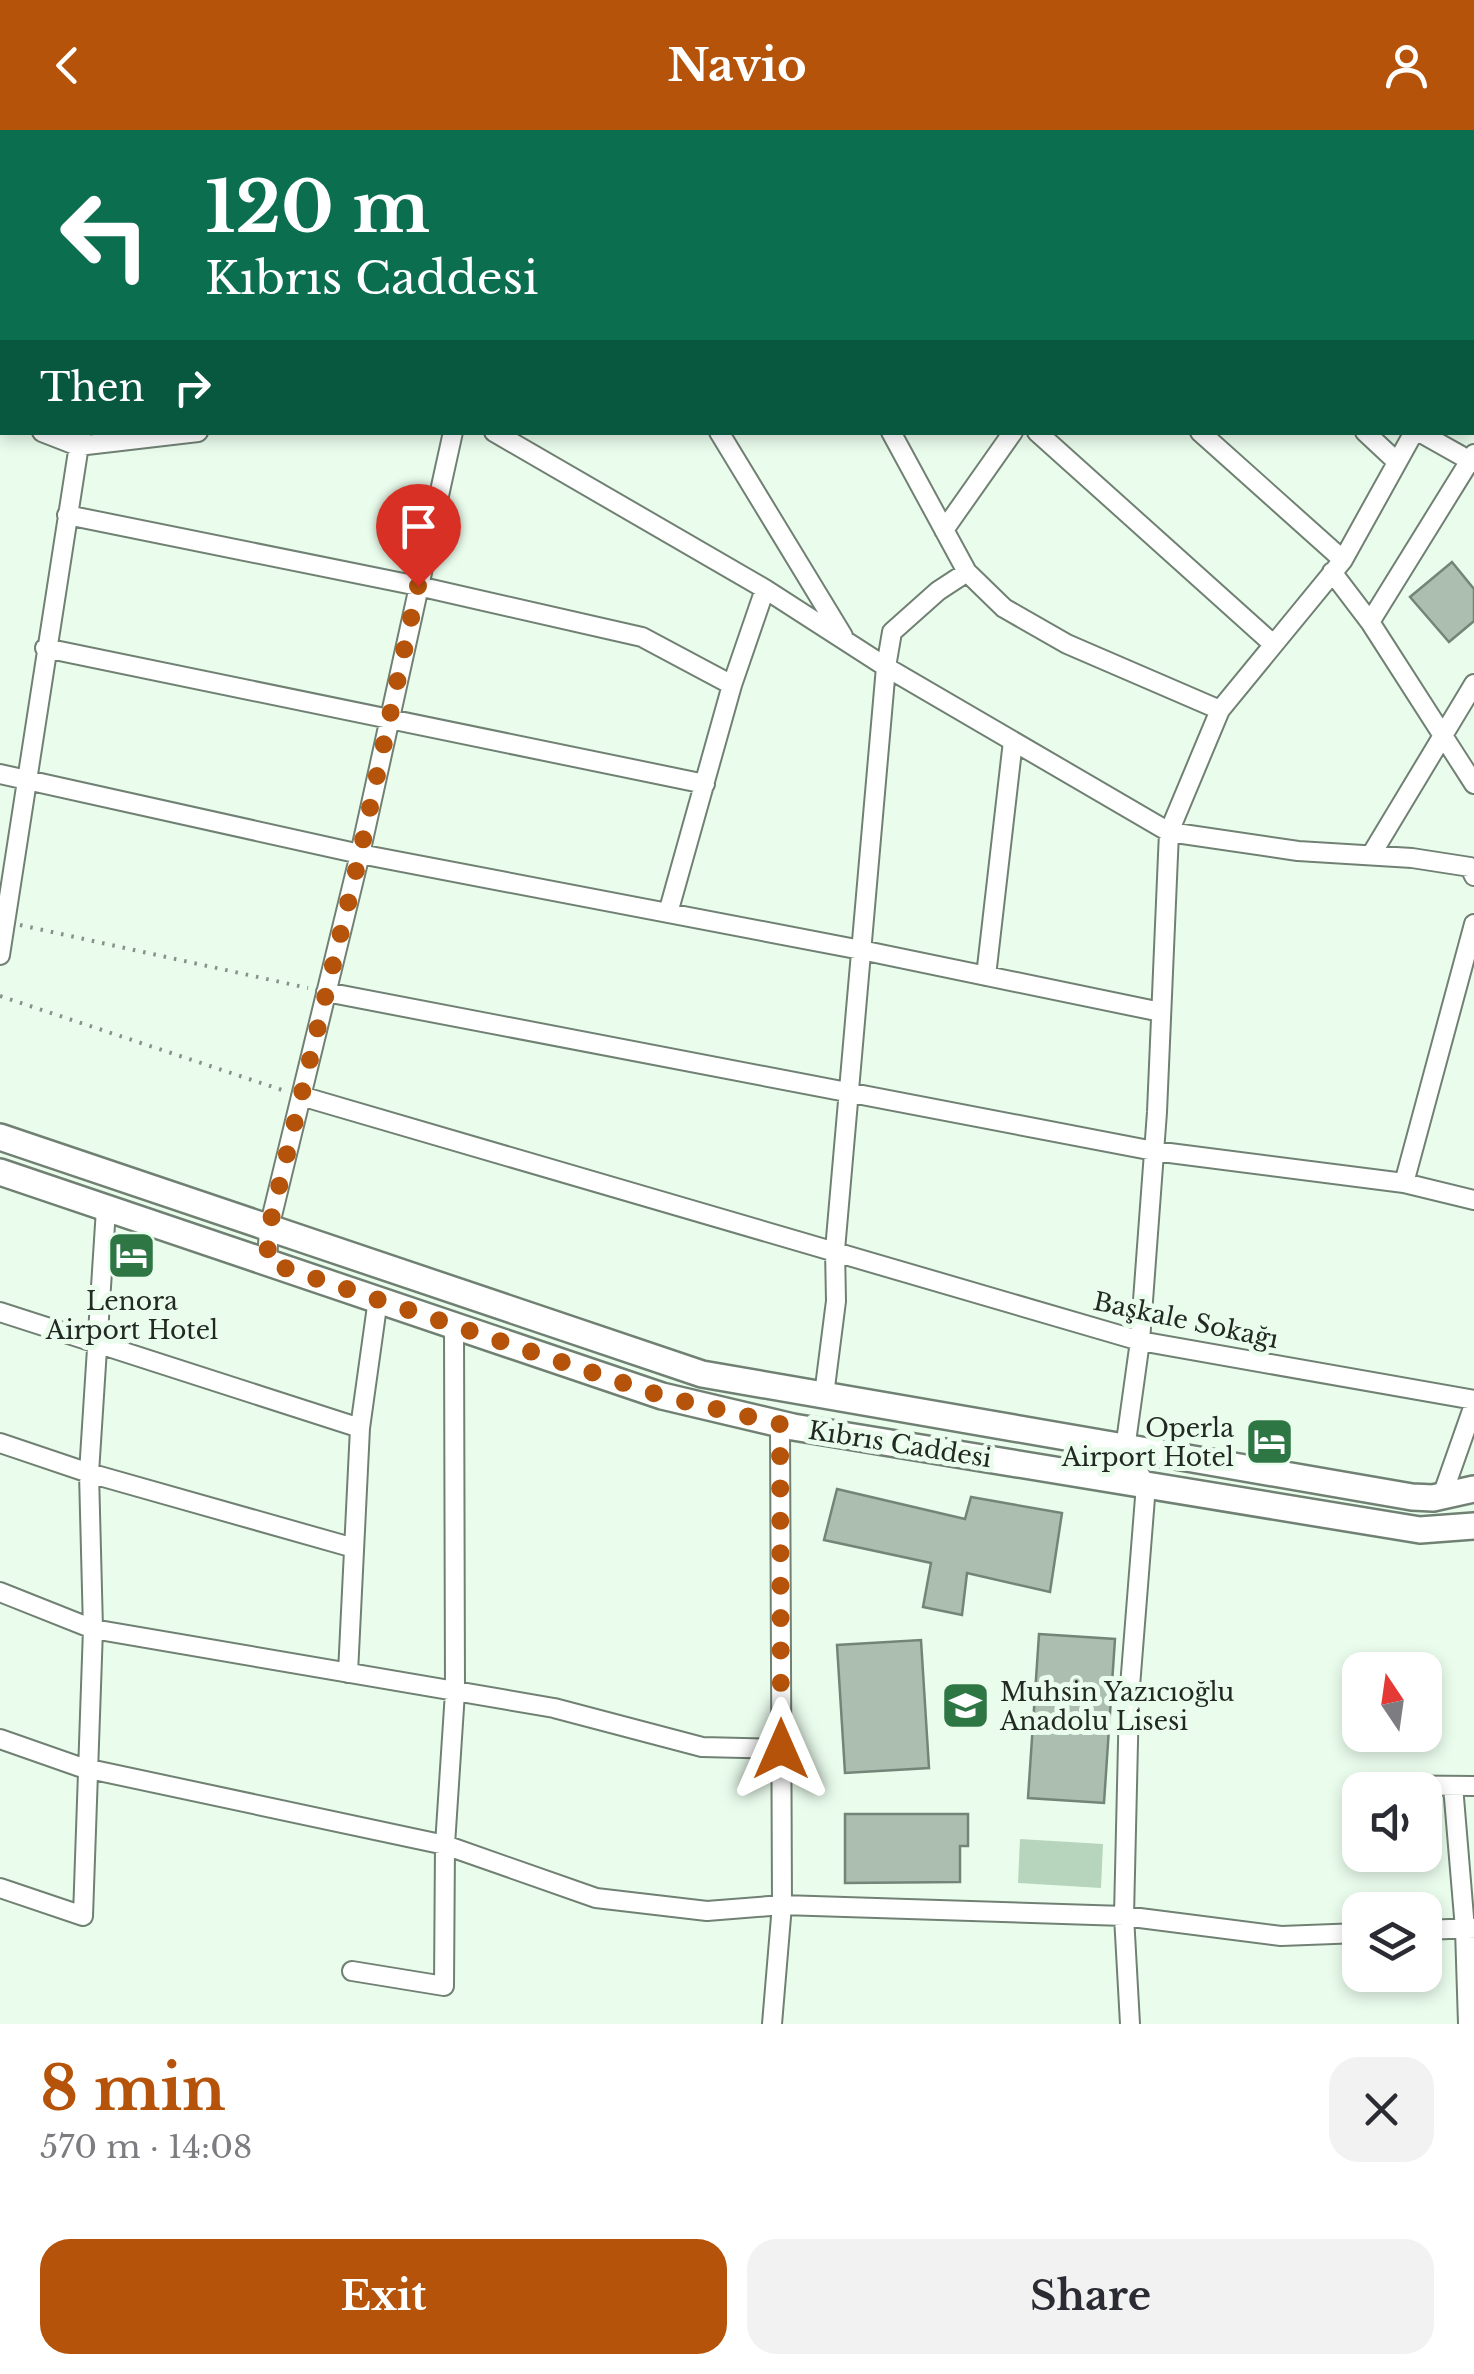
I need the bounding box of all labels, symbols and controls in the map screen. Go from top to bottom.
text: Navio [667,37,807,93]
icon: back [40,38,95,93]
icon: person [1379,38,1434,93]
text: 120 m [205,164,430,251]
icon: left [40,170,170,300]
text: Kıbrıs Caddesi [205,250,538,306]
icon: right [165,360,220,415]
text: Then [40,364,145,411]
pin [376,484,461,587]
icon: arrive [391,499,446,554]
hotel icon: Lenora Airport Hotel [106,1229,158,1281]
place label: Lenora Airport Hotel [45,1286,218,1346]
street label: Başkale Sokağı [1090,1286,1282,1355]
place label: Operla Airport Hotel [1061,1413,1234,1473]
street label: Kıbrıs Caddesi [806,1415,994,1474]
hotel icon: Operla Airport Hotel [1243,1416,1295,1468]
north arrow [1342,1652,1442,1752]
map controls [1342,1652,1442,1992]
place label: Muhsin Yazıcıoğlu Anadolu Lisesi [999,1677,1235,1737]
school or university icon: Muhsin Yazıcıoğlu Anadolu Lisesi [939,1680,991,1732]
position arrow [729,1697,833,1801]
button: sound [1342,1772,1442,1872]
button: layers [1342,1892,1442,1992]
text: 8 min [40,2052,226,2126]
button: close [1329,2057,1434,2162]
text: 570 m · 14:08 [40,2127,252,2167]
button: Exit [40,2239,727,2354]
button: Share [747,2239,1434,2354]

